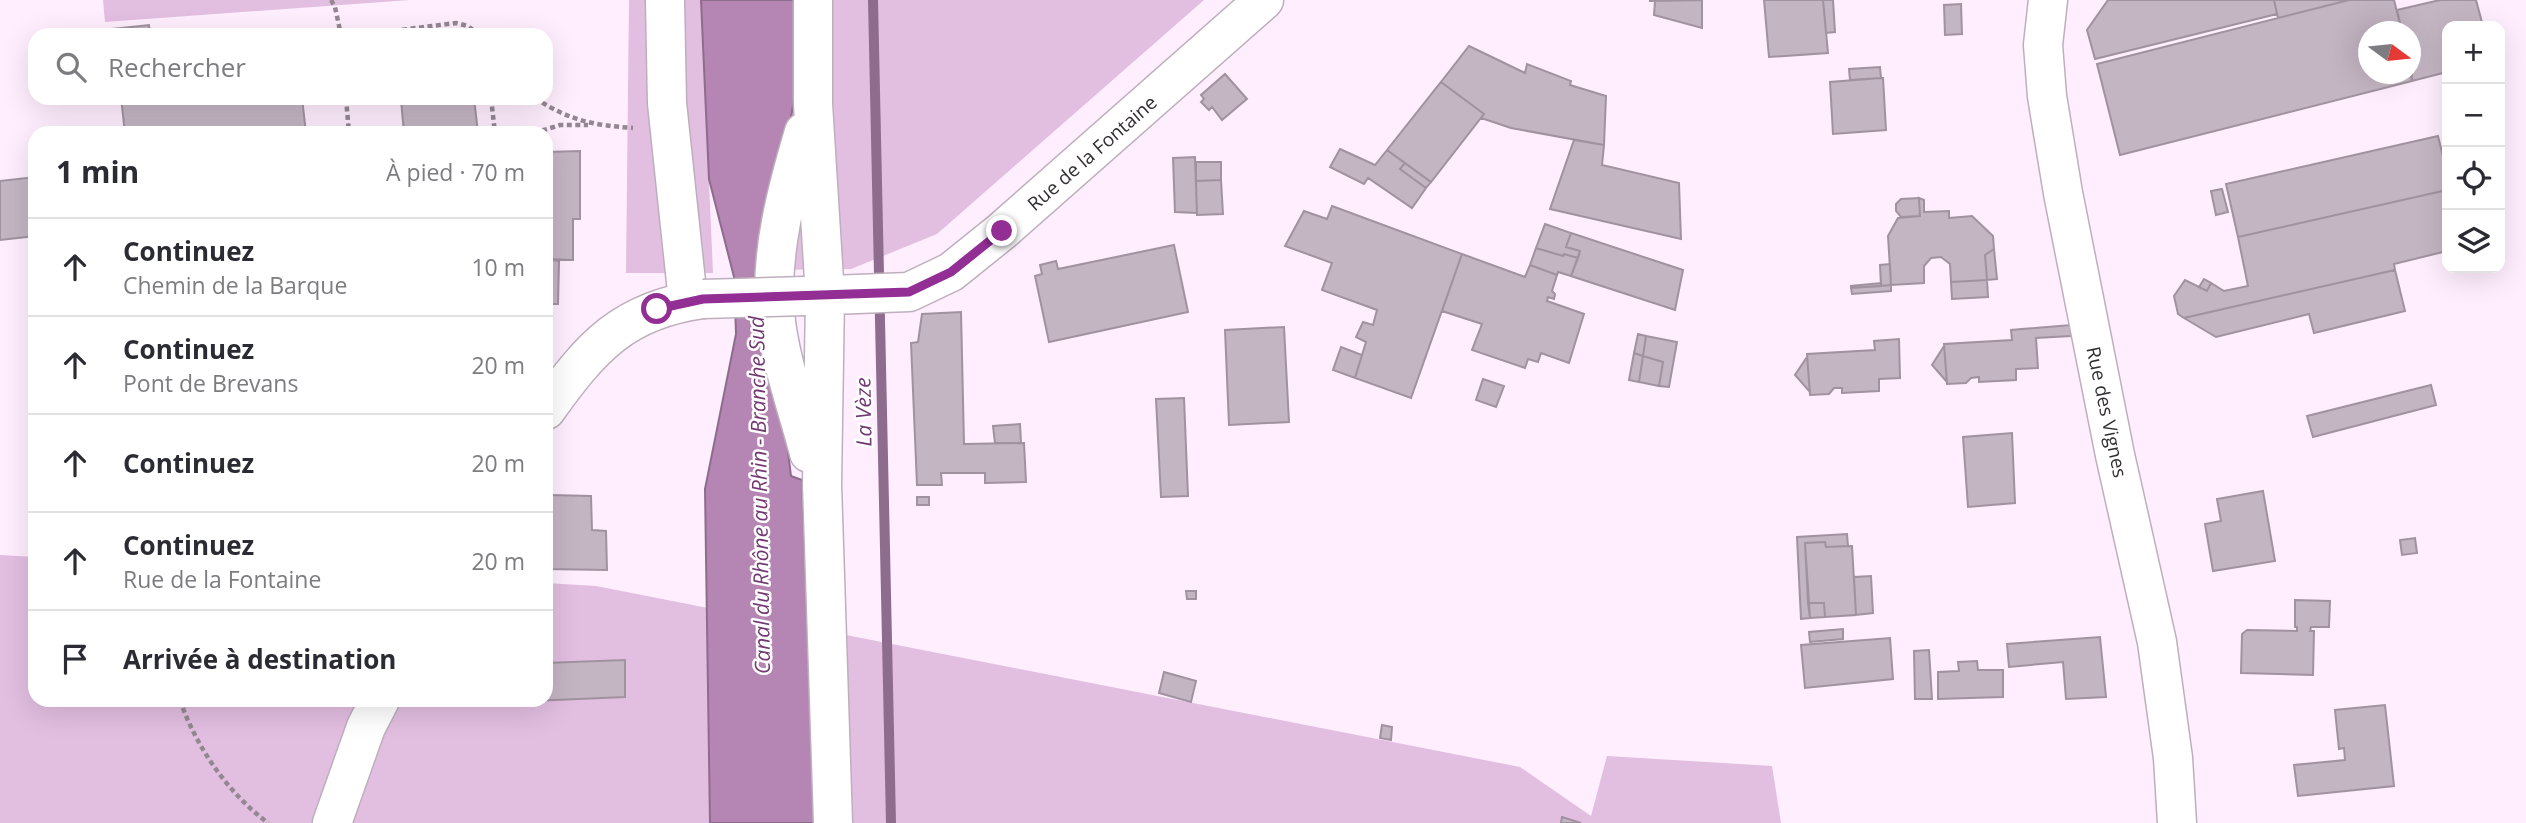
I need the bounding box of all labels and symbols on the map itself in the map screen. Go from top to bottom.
north arrow [2358,21,2421,84]
street label: Rue de la Fontaine [1022,89,1162,217]
route end [986,215,1017,246]
route start [641,293,672,324]
water label: Canal du Rhône au Rhin - Branche Sud [742,315,776,674]
street label: Rue des Vignes [2080,344,2134,480]
water label: La Vèze [848,377,878,447]

